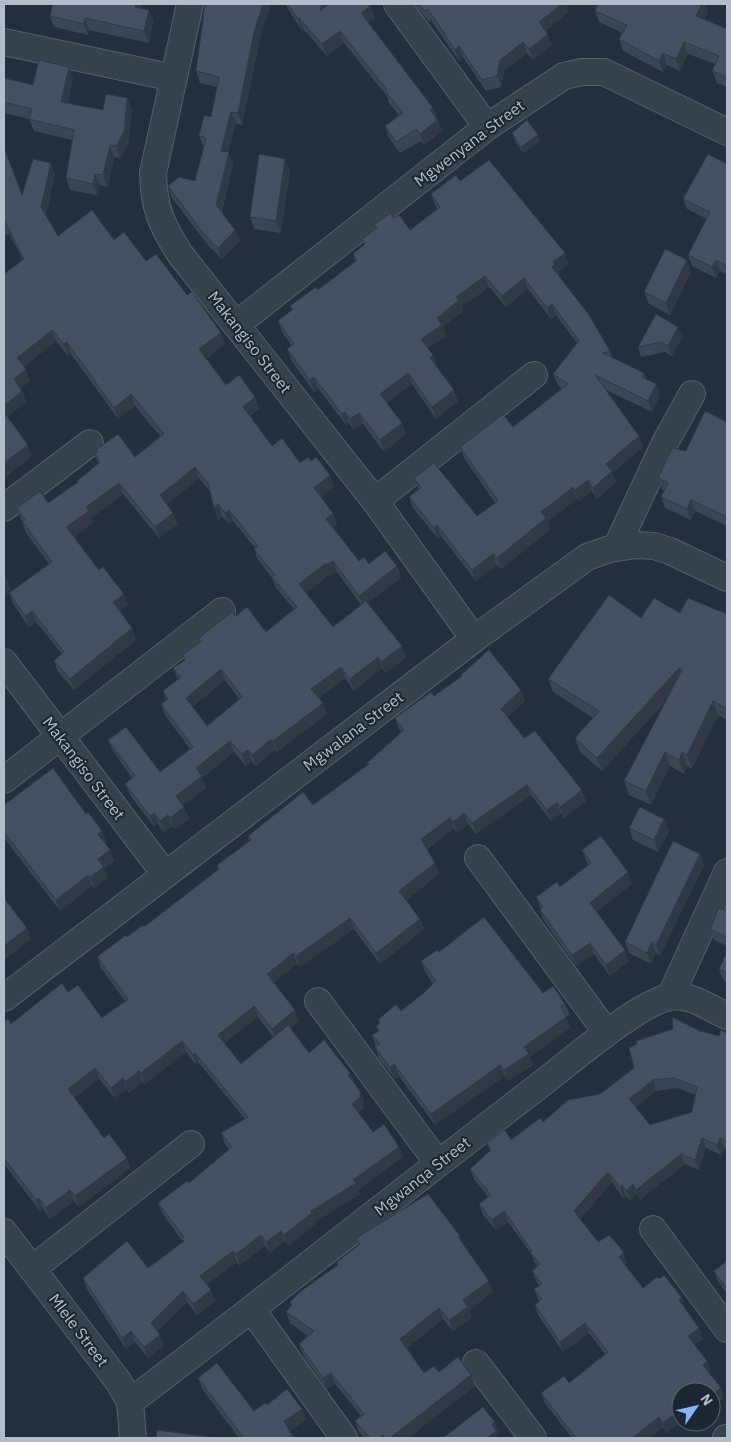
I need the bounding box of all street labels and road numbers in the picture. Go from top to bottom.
street label: Mgwenyana Street [410,95,528,191]
street label: Makangiso Street [204,287,296,397]
street label: Mgwalana Street [299,687,407,775]
street label: Makangiso Street [39,712,129,824]
street label: Mgwanqa Street [370,1132,474,1220]
street label: Mlele Street [45,1289,113,1371]

